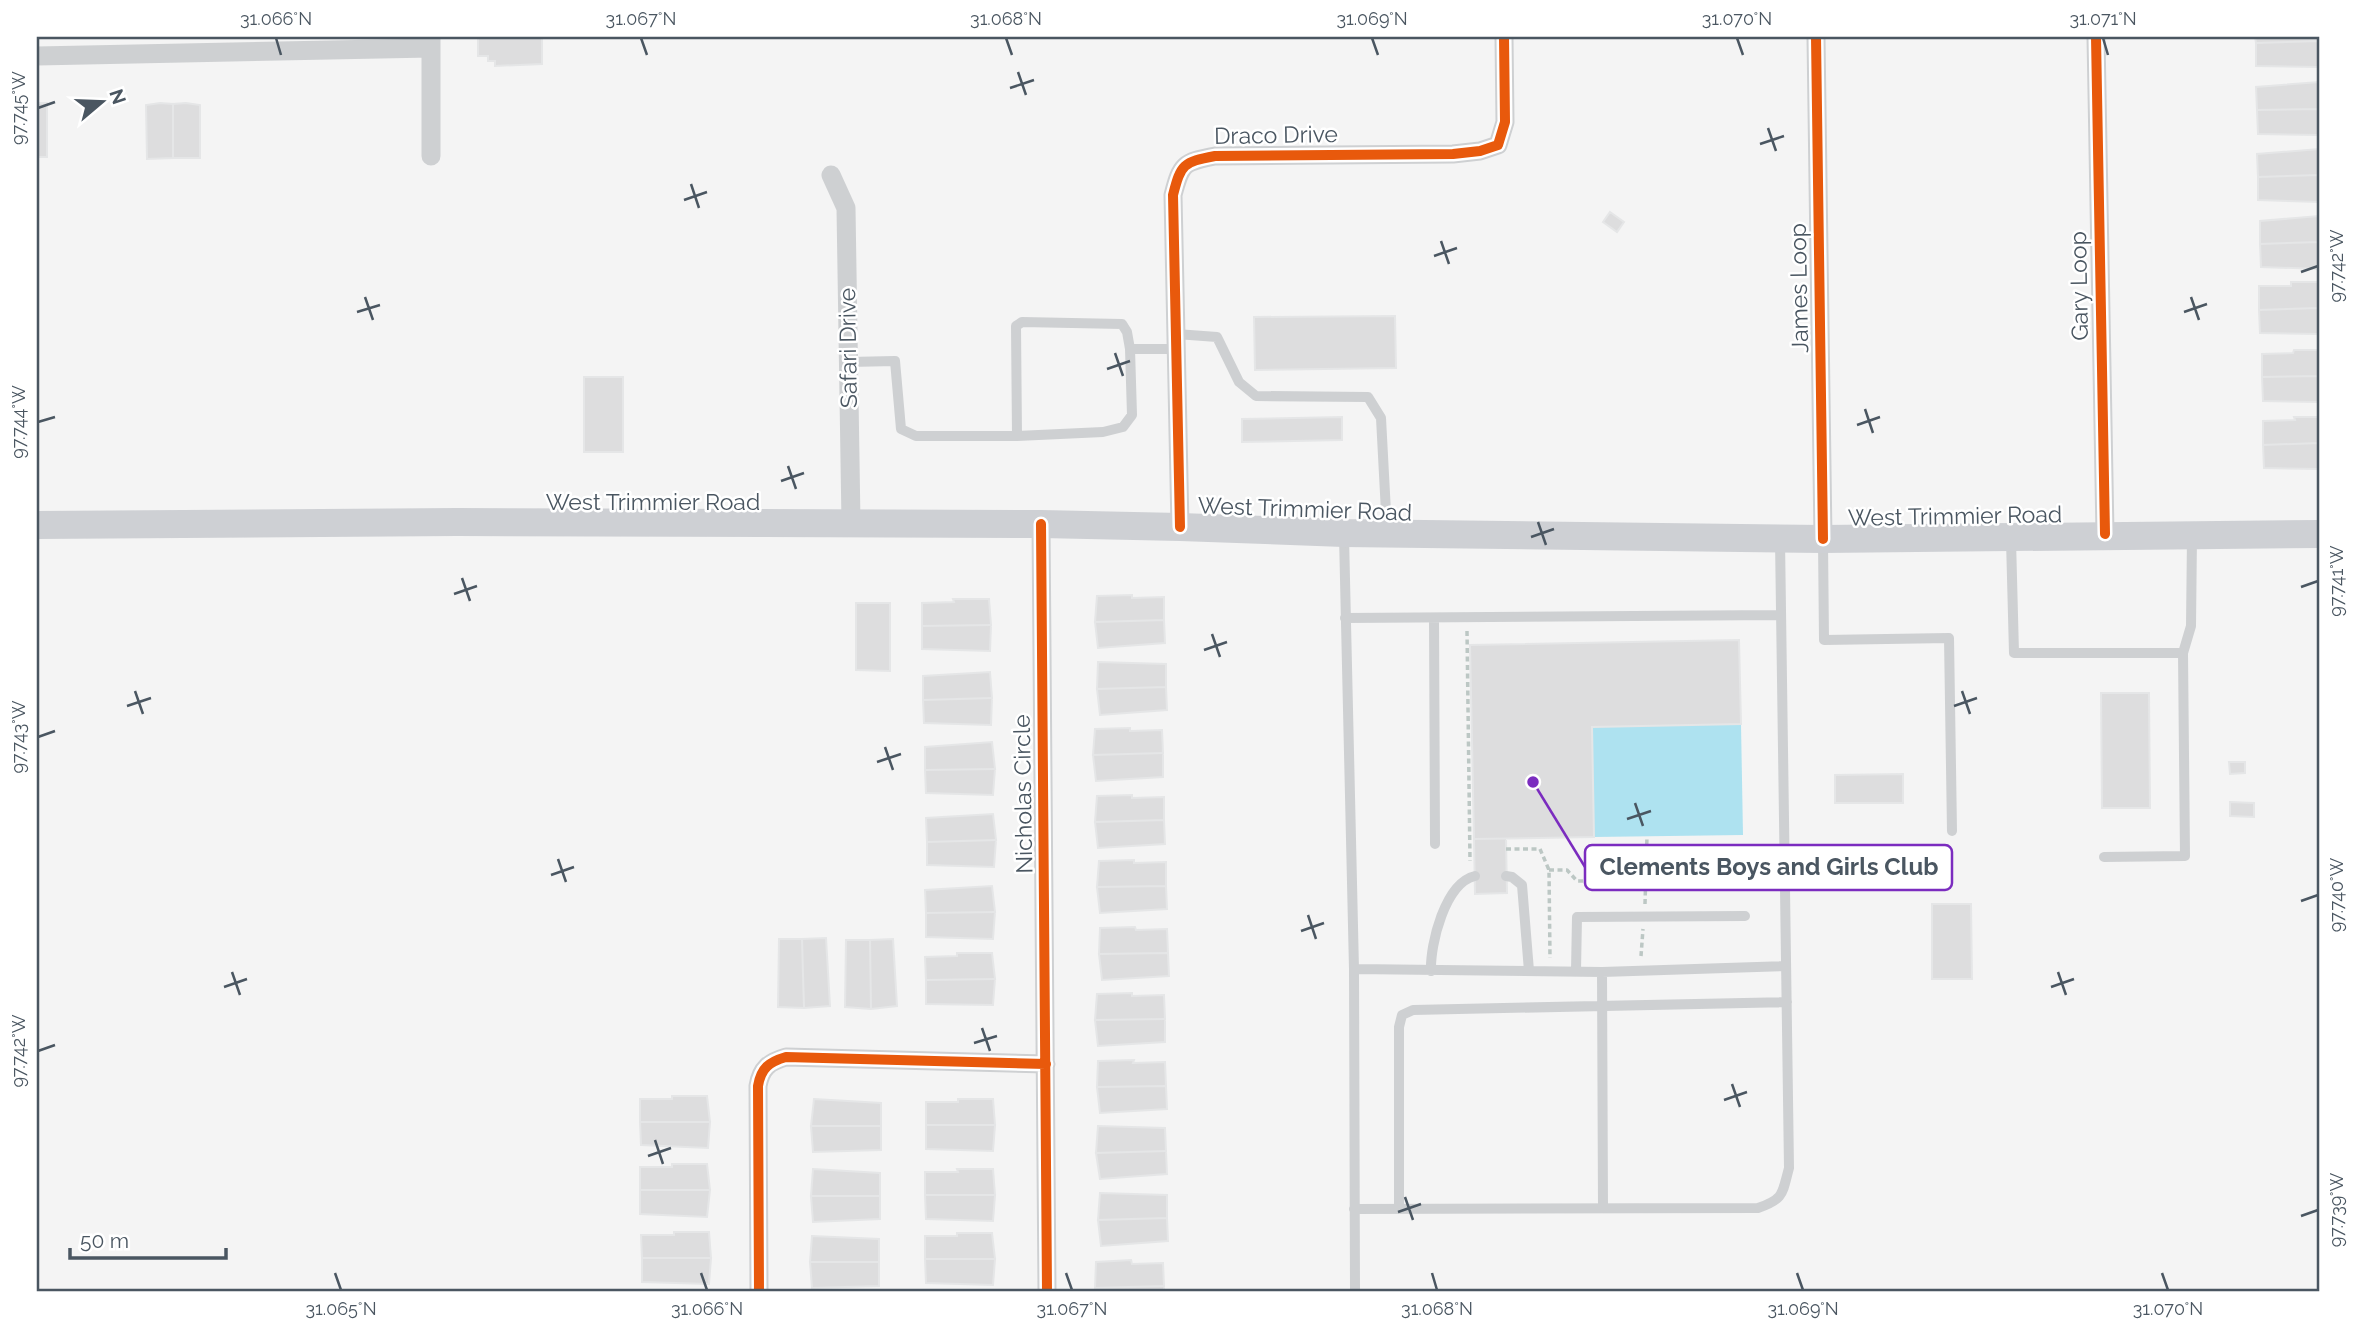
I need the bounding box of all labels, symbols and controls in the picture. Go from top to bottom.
text: 31.066°N [240,8,312,29]
text: 31.067°N [606,8,676,29]
text: 31.068°N [970,8,1042,29]
text: 31.069°N [1336,8,1408,29]
text: 31.070°N [1702,8,1772,29]
text: 31.071°N [2069,8,2137,29]
north arrow [66,66,136,136]
text: 97.745°W [8,71,29,145]
text: N [105,86,131,107]
street label: Draco Drive [1214,120,1338,149]
street label: James Loop [1784,223,1813,353]
text: 97.742°W [2326,229,2347,303]
street label: Gary Loop [2064,231,2093,341]
street label: Safari Drive [833,288,862,408]
text: 97.744°W [8,385,29,459]
street label: West Trimmier Road [546,488,760,515]
street label: West Trimmier Road [1197,491,1413,526]
street label: West Trimmier Road [1848,500,2062,531]
text: 97.741°W [2326,545,2347,617]
text: 97.743°W [8,700,29,774]
street label: Nicholas Circle [1008,714,1037,874]
callout: Clements Boys and Girls Club [1585,845,1952,890]
text: Clements Boys and Girls Club [1600,852,1938,881]
text: 97.740°W [2326,858,2347,932]
text: 97.742°W [8,1014,29,1088]
text: 97.739°W [2326,1173,2347,1247]
scale bar [70,1216,226,1260]
text: 50 m [80,1228,129,1253]
text: 31.065°N [305,1298,377,1319]
text: 31.066°N [671,1298,743,1319]
text: 31.067°N [1037,1298,1107,1319]
text: 31.068°N [1401,1298,1473,1319]
text: 31.069°N [1767,1298,1839,1319]
text: 31.070°N [2133,1298,2203,1319]

